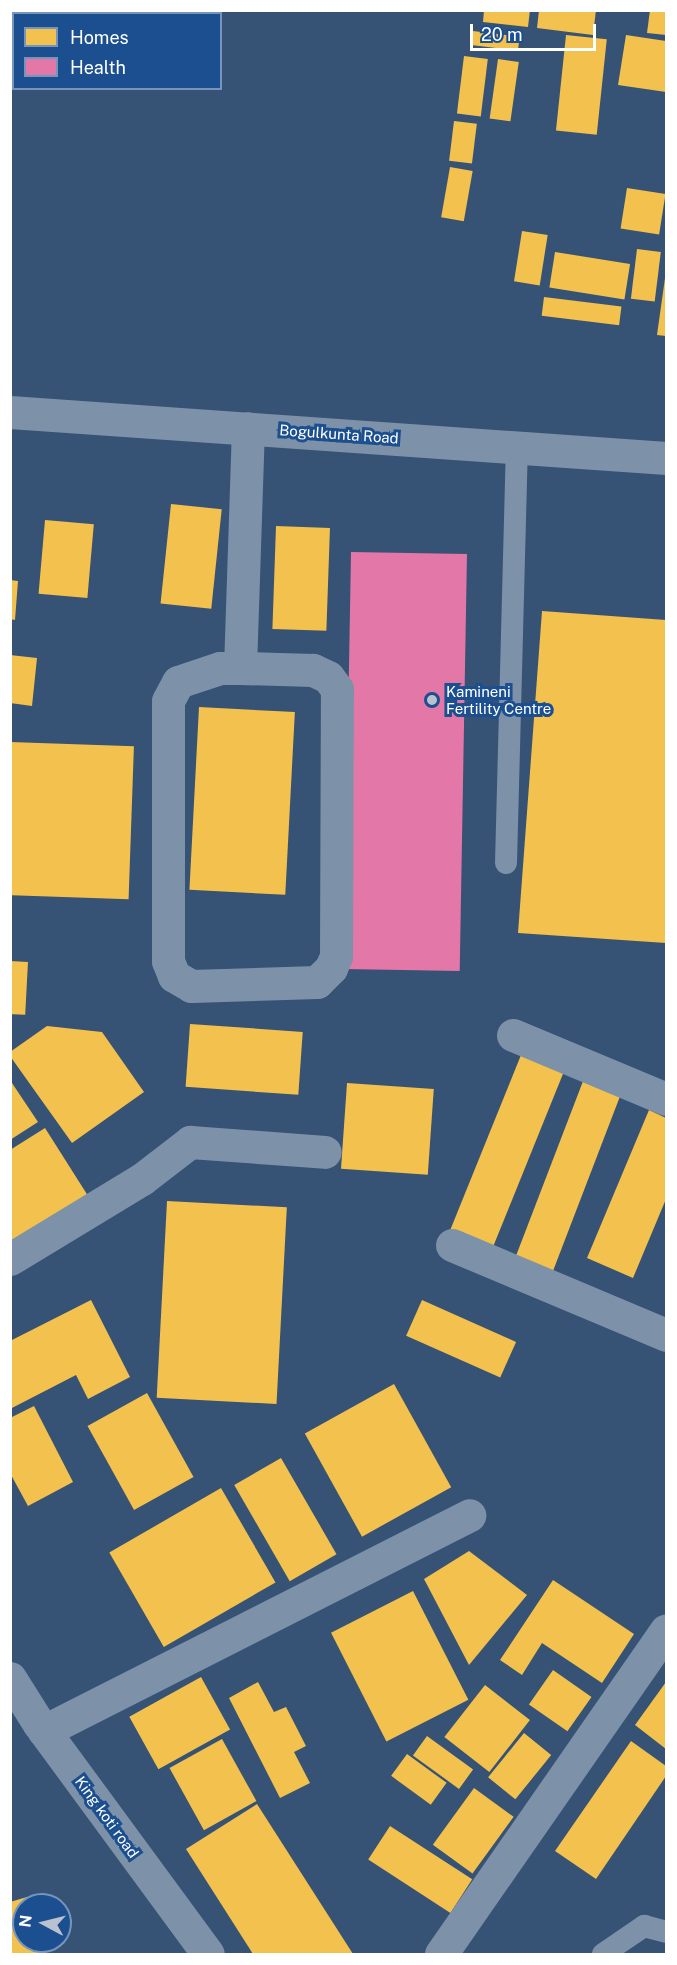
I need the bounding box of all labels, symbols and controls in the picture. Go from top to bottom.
legend [12,12,222,90]
scale bar [473,12,599,50]
text: 20 m [481,24,523,45]
text: Homes [70,27,129,48]
text: Health [70,57,126,78]
street label: Bogulkunta Road [279,421,399,447]
place label: Kamineni Fertility Centre [446,682,551,717]
marker: Kamineni Fertility Centre [423,691,441,709]
street label: King koti road [71,1773,143,1861]
north arrow [12,1893,72,1953]
text: N [15,1914,36,1928]

